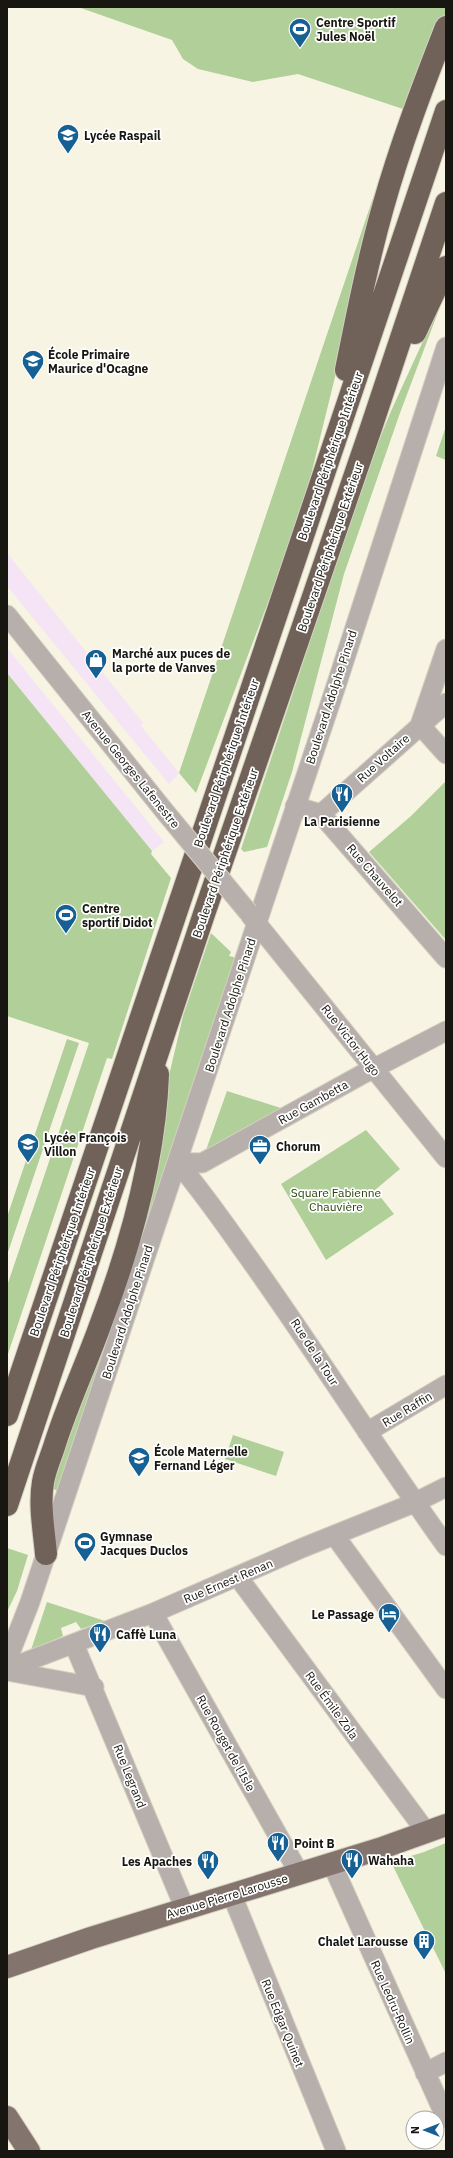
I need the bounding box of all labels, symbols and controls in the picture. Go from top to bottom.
place label: Centre Sportif Jules Noël [316,15,396,44]
sports icon: Centre Sportif Jules Noël [287,16,313,49]
school or university icon: Lycée Raspail [55,122,81,155]
place label: Lycée Raspail [84,128,161,143]
place label: École Primaire Maurice d'Ocagne [48,346,149,376]
school or university icon: École Primaire Maurice d'Ocagne [20,348,46,381]
street label: Boulevard Périphérique Intérieur [294,369,366,542]
street label: Boulevard Périphérique Extérieur [294,460,366,634]
street label: Boulevard Adolphe Pinard [302,628,360,766]
place label: Marché aux puces de la porte de Vanves [112,646,230,675]
shop icon: Marché aux puces de la porte de Vanves [83,647,109,680]
street label: Boulevard Périphérique Intérieur [190,676,262,849]
street label: Avenue Georges Lafenestre [79,707,183,831]
street label: Rue Voltaire [354,730,413,785]
street label: Boulevard Périphérique Extérieur [189,766,261,940]
restaurant icon: La Parisienne [329,781,355,814]
place label: La Parisienne [304,814,380,829]
street label: Rue Chauvelot [344,841,406,909]
place label: Centre sportif Didot [82,901,153,930]
sports icon: Centre sportif Didot [53,902,79,935]
street label: Boulevard Adolphe Pinard [201,936,259,1074]
street label: Rue Victor Hugo [318,1001,384,1079]
street label: Rue Gambetta [276,1076,351,1127]
place label: Lycée François Villon [44,1130,126,1159]
school or university icon: Lycée François Villon [15,1131,41,1164]
office icon: Chorum [247,1133,273,1166]
place label: Chorum [276,1139,320,1154]
street label: Boulevard Périphérique Extérieur [56,1164,126,1339]
street label: Boulevard Périphérique Intérieur [26,1165,98,1338]
park label: Square Fabienne Chauvière [291,1185,382,1214]
street label: Boulevard Adolphe Pinard [98,1243,156,1381]
street label: Rue de la Tour [288,1316,343,1389]
street label: Rue Raffin [379,1388,435,1430]
place label: École Maternelle Fernand Léger [154,1443,248,1473]
school or university icon: École Maternelle Fernand Léger [126,1445,152,1478]
place label: Gymnase Jacques Duclos [100,1529,188,1558]
sports icon: Gymnase Jacques Duclos [72,1530,98,1563]
street label: Rue Ernest Renan [181,1555,275,1607]
hotel icon: Le Passage [376,1601,402,1634]
place label: Le Passage [312,1607,374,1622]
restaurant icon: Caffè Luna [87,1621,113,1654]
place label: Caffè Luna [116,1627,176,1642]
street label: Rue Émile Zola [302,1668,362,1742]
street label: Rue Rouget de l'Isle [193,1692,259,1794]
street label: Rue Legrand [110,1742,150,1810]
restaurant icon: Point B [265,1830,291,1863]
place label: Point B [294,1836,334,1851]
restaurant icon: Wahaha [339,1847,365,1880]
restaurant icon: Les Apaches [195,1848,221,1881]
place label: Wahaha [368,1853,414,1868]
place label: Les Apaches [122,1854,192,1869]
street label: Avenue Pierre Larousse [164,1870,290,1922]
building icon: Chalet Larousse [411,1928,437,1961]
place label: Chalet Larousse [318,1934,408,1949]
street label: Rue Ledru-Rollin [368,1958,418,2046]
street label: Rue Edgar Quinet [259,1977,307,2069]
north arrow [405,2110,445,2150]
text: N [408,2126,422,2134]

